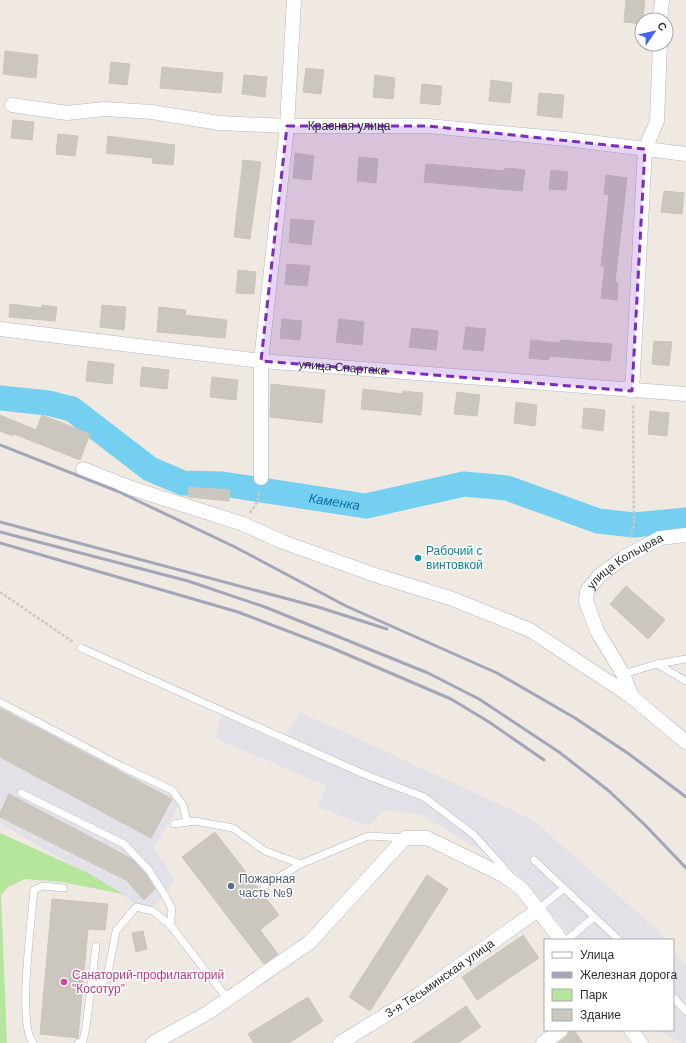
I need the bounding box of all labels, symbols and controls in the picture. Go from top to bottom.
north arrow [634,12,674,52]
text: С [655,20,670,33]
street label: Красная улица [308,119,391,133]
street label: улица Спартака [298,357,388,378]
water label: Каменка [308,490,361,513]
street label: улица Кольцова [584,531,666,592]
place label: Рабочий с винтовкой [426,544,483,572]
marker: Рабочий с винтовкой [413,553,423,563]
place label: Пожарная часть №9 [239,872,295,900]
marker: Пожарная часть №9 [226,881,236,891]
street label: 3-я Тесьминская улица [383,936,497,1020]
legend [544,939,674,1031]
text: Улица [580,948,614,962]
place label: Санаторий-профилакторий "Косотур" [72,968,224,996]
text: Железная дорога [580,968,677,982]
marker: Санаторий-профилакторий "Косотур" [59,977,69,987]
text: Парк [580,988,608,1002]
text: Здание [580,1008,621,1022]

